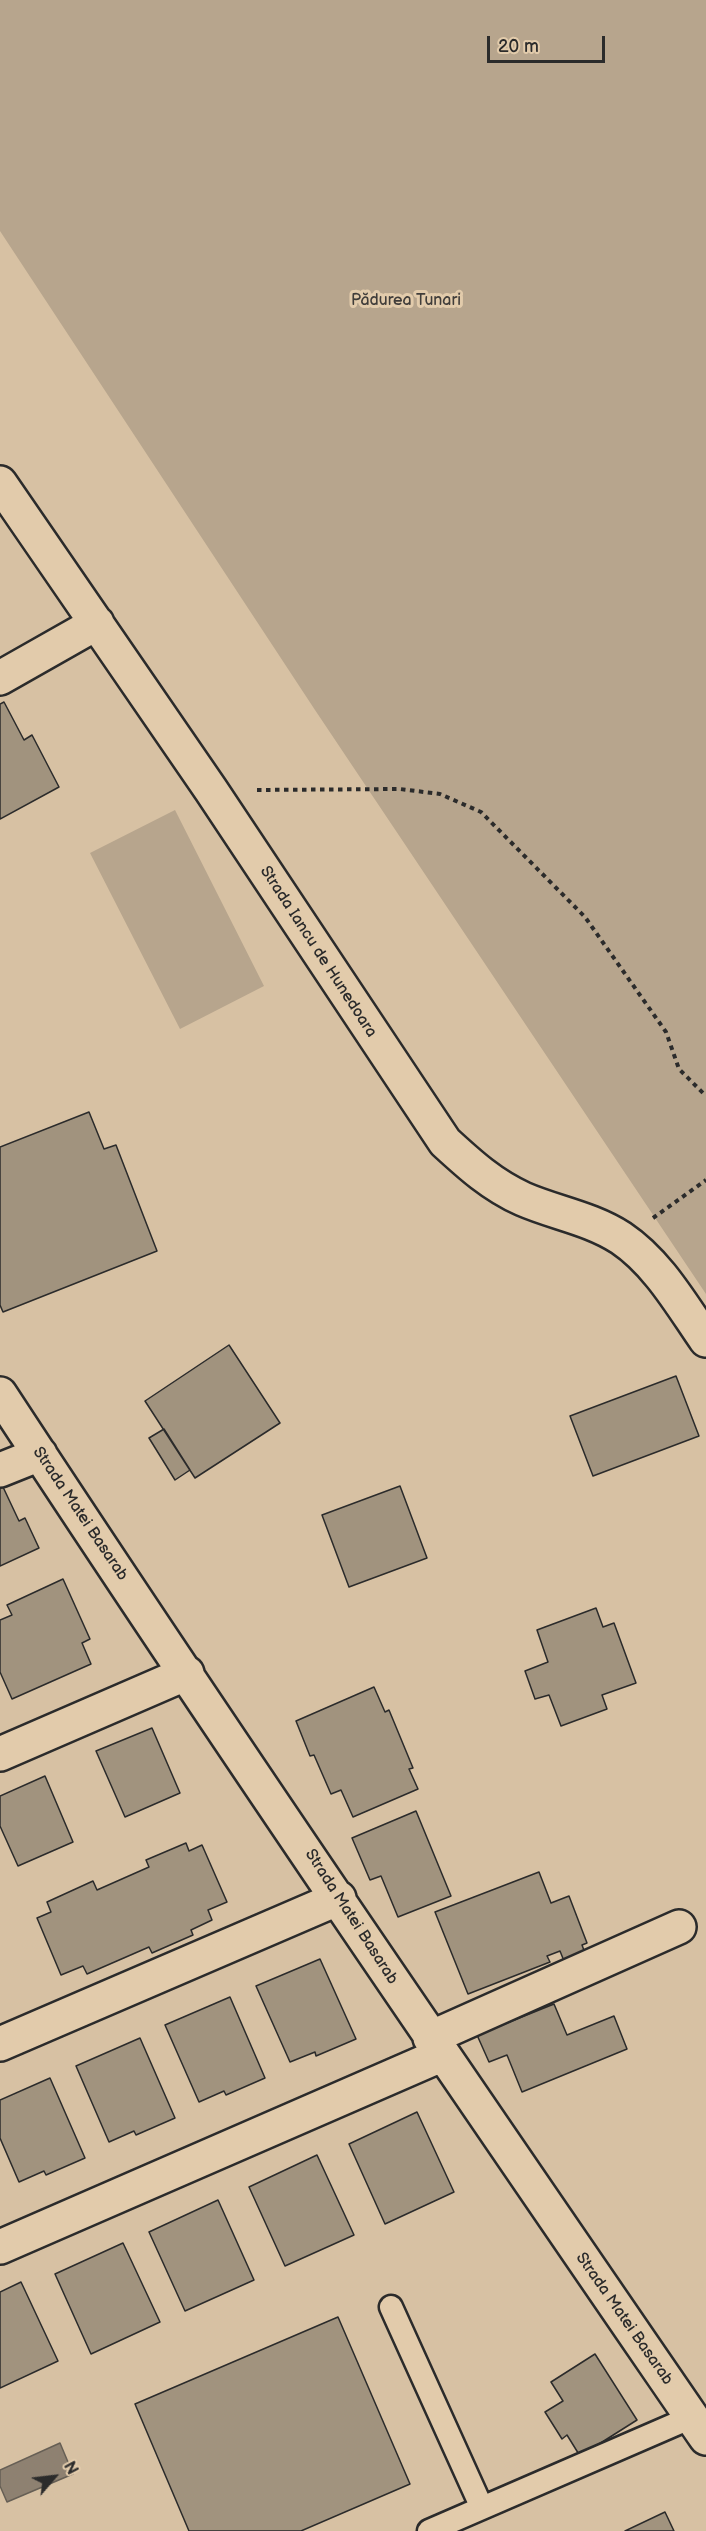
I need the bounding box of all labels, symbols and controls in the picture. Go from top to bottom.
scale bar [490,24,608,62]
text: 20 m [498,36,539,57]
park label: Pădurea Tunari [351,291,461,311]
street label: Strada Iancu de Hunedoara [255,863,381,1041]
street label: Strada Matei Basarab [28,1444,132,1584]
street label: Strada Matei Basarab [300,1846,402,1988]
street label: Strada Matei Basarab [571,2249,677,2389]
north arrow [24,2447,84,2507]
text: N [59,2459,82,2478]

